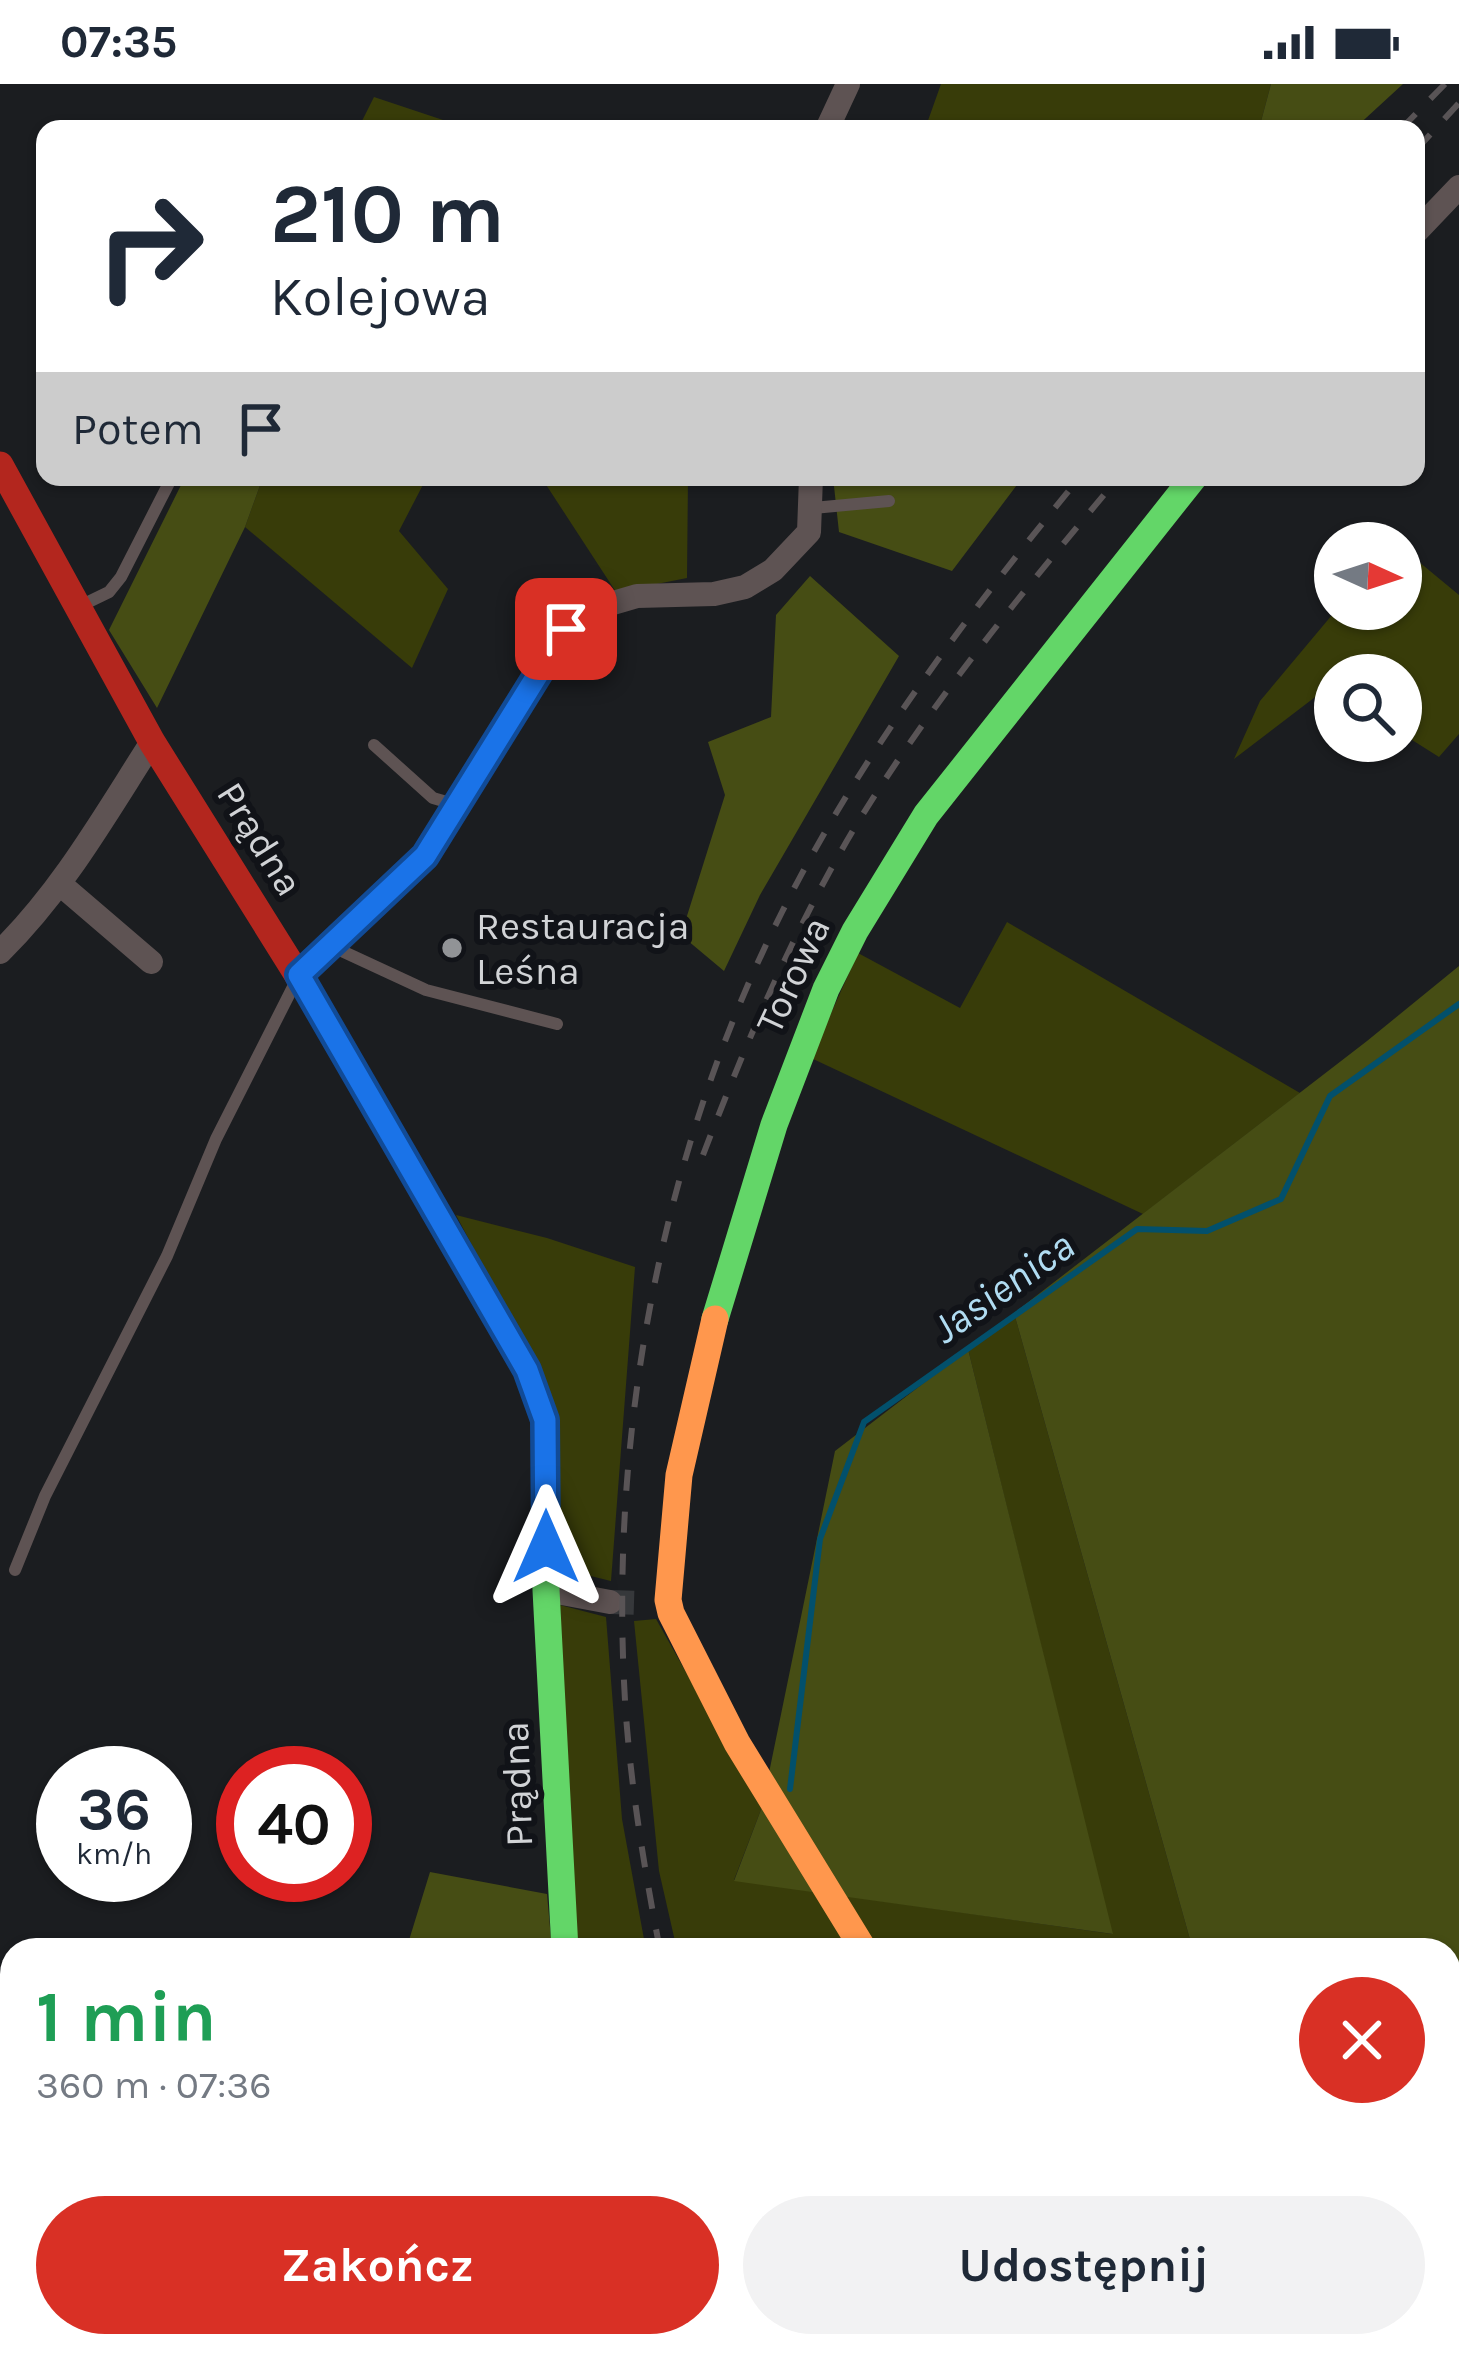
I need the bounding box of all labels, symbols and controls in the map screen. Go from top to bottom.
text: 07:35 [60,16,177,68]
text: 210 m [270,165,505,263]
icon: right [72,168,228,324]
text: Kolejowa [270,265,490,329]
icon: arrive [228,396,294,462]
text: Potem [72,403,204,455]
north arrow [1314,522,1422,630]
map controls [1314,522,1422,762]
pin [515,578,617,680]
icon: arrive [533,596,599,662]
button: search [1314,654,1422,762]
street label: Prądna [207,774,313,904]
place label: Restauracja Leśna [476,903,690,994]
street label: Torowa [746,910,840,1040]
marker: Restauracja Leśna [439,935,465,961]
water label: Jasienica [922,1220,1084,1354]
position arrow [483,1484,609,1610]
street label: Prądna [492,1721,542,1847]
speed limit sign: 40 [216,1746,372,1902]
text: 36 [77,1774,151,1844]
text: km/h [76,1836,152,1872]
text: 1 min [36,1975,217,2059]
button: close [1299,1977,1425,2103]
text: 360 m · 07:36 [36,2062,272,2108]
button: Zakończ [36,2196,719,2334]
button: Udostępnij [743,2196,1425,2334]

